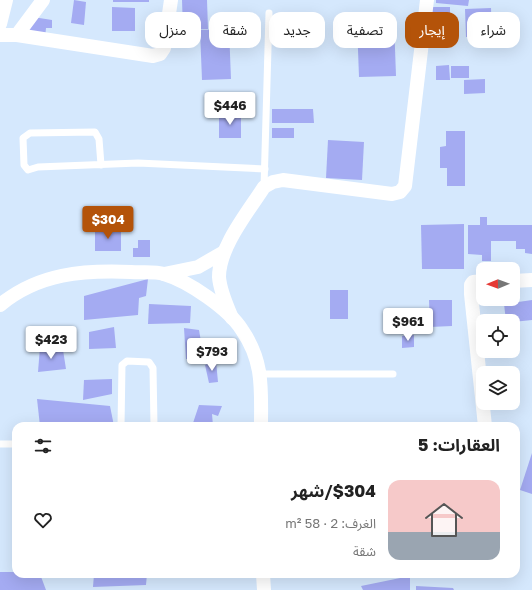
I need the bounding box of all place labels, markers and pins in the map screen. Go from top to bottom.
pin: $446 [206,92,254,126]
pin: $304 [84,206,132,240]
pin: $961 [384,308,432,342]
pin: $423 [27,326,75,360]
pin: $793 [188,338,236,372]

